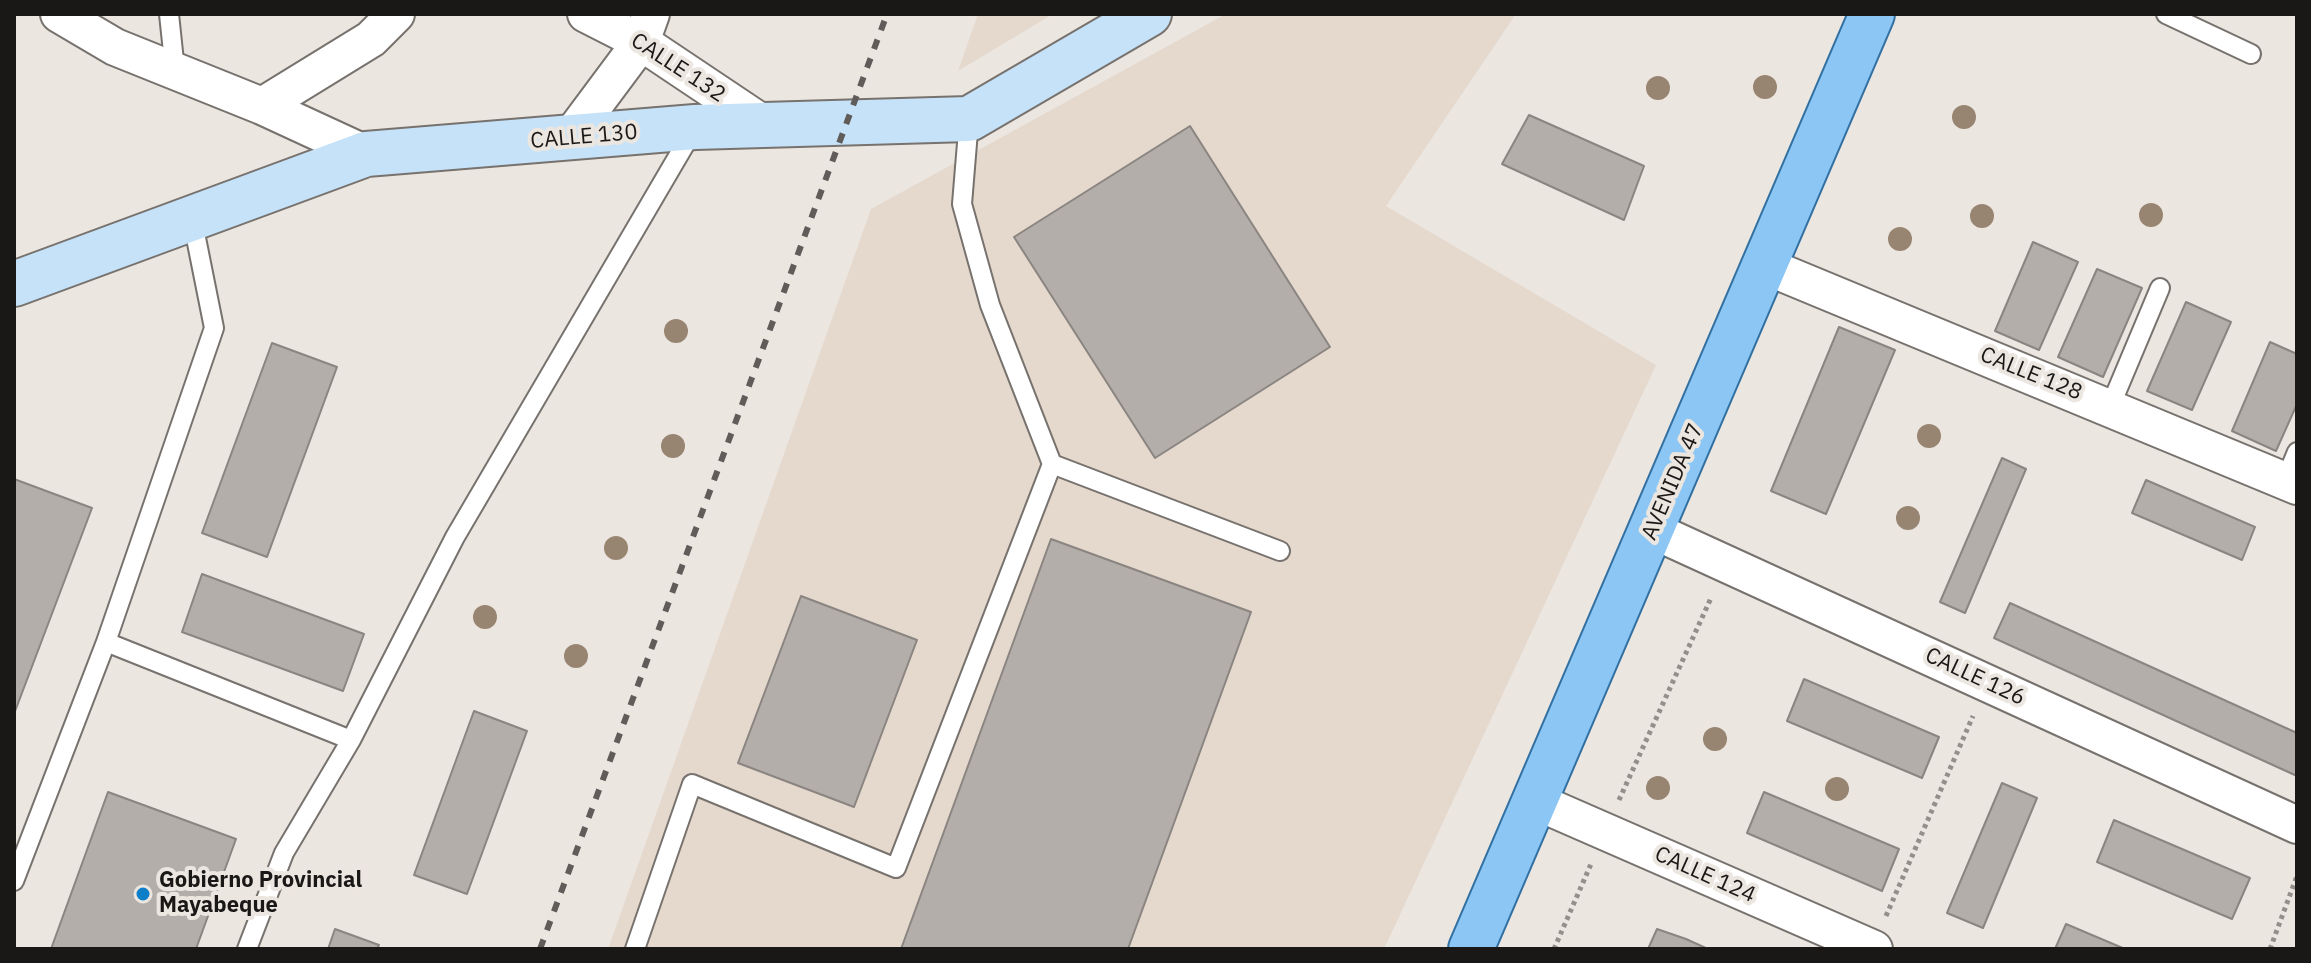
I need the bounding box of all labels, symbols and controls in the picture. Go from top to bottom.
street label: CALLE 132 [626,28,730,108]
street label: CALLE 130 [529,119,639,155]
street label: CALLE 128 [1976,342,2086,406]
street label: AVENIDA 47 [1637,420,1709,544]
street label: CALLE 126 [1921,642,2029,712]
street label: CALLE 124 [1651,841,1759,909]
place label: Gobierno Provincial Mayabeque [159,868,362,920]
marker: Gobierno Provincial Mayabeque [134,885,152,903]

